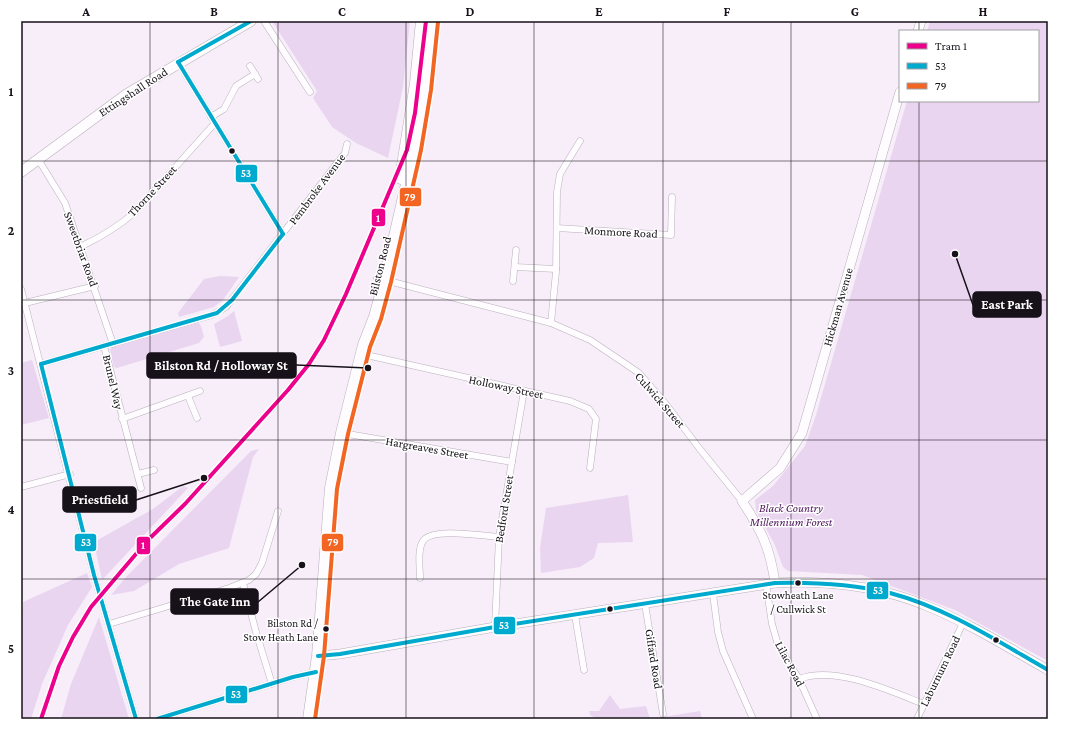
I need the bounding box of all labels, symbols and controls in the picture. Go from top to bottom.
text: A [81,4,90,19]
text: B [210,4,218,19]
text: C [338,4,346,19]
text: D [466,4,475,19]
text: E [595,4,603,19]
text: F [724,4,731,19]
text: G [851,4,859,19]
text: H [979,4,988,19]
legend [899,30,1039,102]
text: Tram 1 [935,39,967,53]
text: 53 [935,59,946,73]
street label: Ettingshall Road [96,64,171,119]
text: 79 [935,79,947,93]
text: 1 [9,84,14,99]
unlabelled marker [227,146,237,156]
street label: Pembroke Avenue [286,151,348,227]
street label: Thorne Street [125,162,180,220]
line badge: 53 [235,164,258,183]
text: 53 [241,167,251,179]
line badge: 79 [399,187,422,207]
text: 79 [404,191,416,203]
line badge: 1 [371,208,386,227]
street label: Sweetbriar Road [61,210,101,289]
text: 1 [376,212,380,224]
text: 2 [8,223,15,238]
street label: Monmore Road [584,223,659,241]
street label: Bilston Road [366,234,394,297]
street label: Hickman Avenue [820,266,856,348]
callout: East Park [973,292,1041,317]
text: East Park [981,297,1034,312]
street label: Brunel Way [100,353,126,411]
callout: Bilston Rd / Holloway St [147,353,296,378]
text: Bilston Rd / Holloway St [154,358,288,373]
text: 3 [8,363,14,378]
street label: Culwick Street [632,369,689,432]
street label: Holloway Street [467,372,546,402]
street label: Hargreaves Street [384,434,471,462]
street label: Bedford Street [492,473,516,544]
callout: Priestfield [63,487,136,512]
text: Priestfield [72,492,128,507]
park label: Black Country Millennium Forest [749,501,833,529]
text: 4 [7,502,15,517]
line badge: 53 [74,533,97,552]
line badge: 79 [321,533,344,552]
text: 53 [81,536,91,548]
line badge: 1 [136,536,151,555]
text: 79 [327,536,339,548]
text: 1 [141,539,145,551]
marker: Stowheath Lane / Cullwick St [793,578,803,588]
line badge: 53 [866,581,889,600]
text: 53 [873,584,883,596]
callout: The Gate Inn [171,589,258,614]
place label: Stowheath Lane / Cullwick St [762,589,834,615]
text: The Gate Inn [180,594,251,609]
unlabelled marker [605,604,615,614]
line badge: 53 [493,616,516,635]
place label: Bilston Rd / Stow Heath Lane [244,617,319,643]
text: 53 [499,619,509,631]
marker: Bilston Rd / Stow Heath Lane [321,624,331,634]
street label: Giffard Road [642,628,666,691]
street label: Laburnum Road [917,633,964,709]
unlabelled marker [991,635,1001,645]
street label: Lilac Road [772,639,808,690]
text: 5 [8,641,14,656]
line badge: 53 [225,685,248,704]
text: 53 [231,688,241,700]

